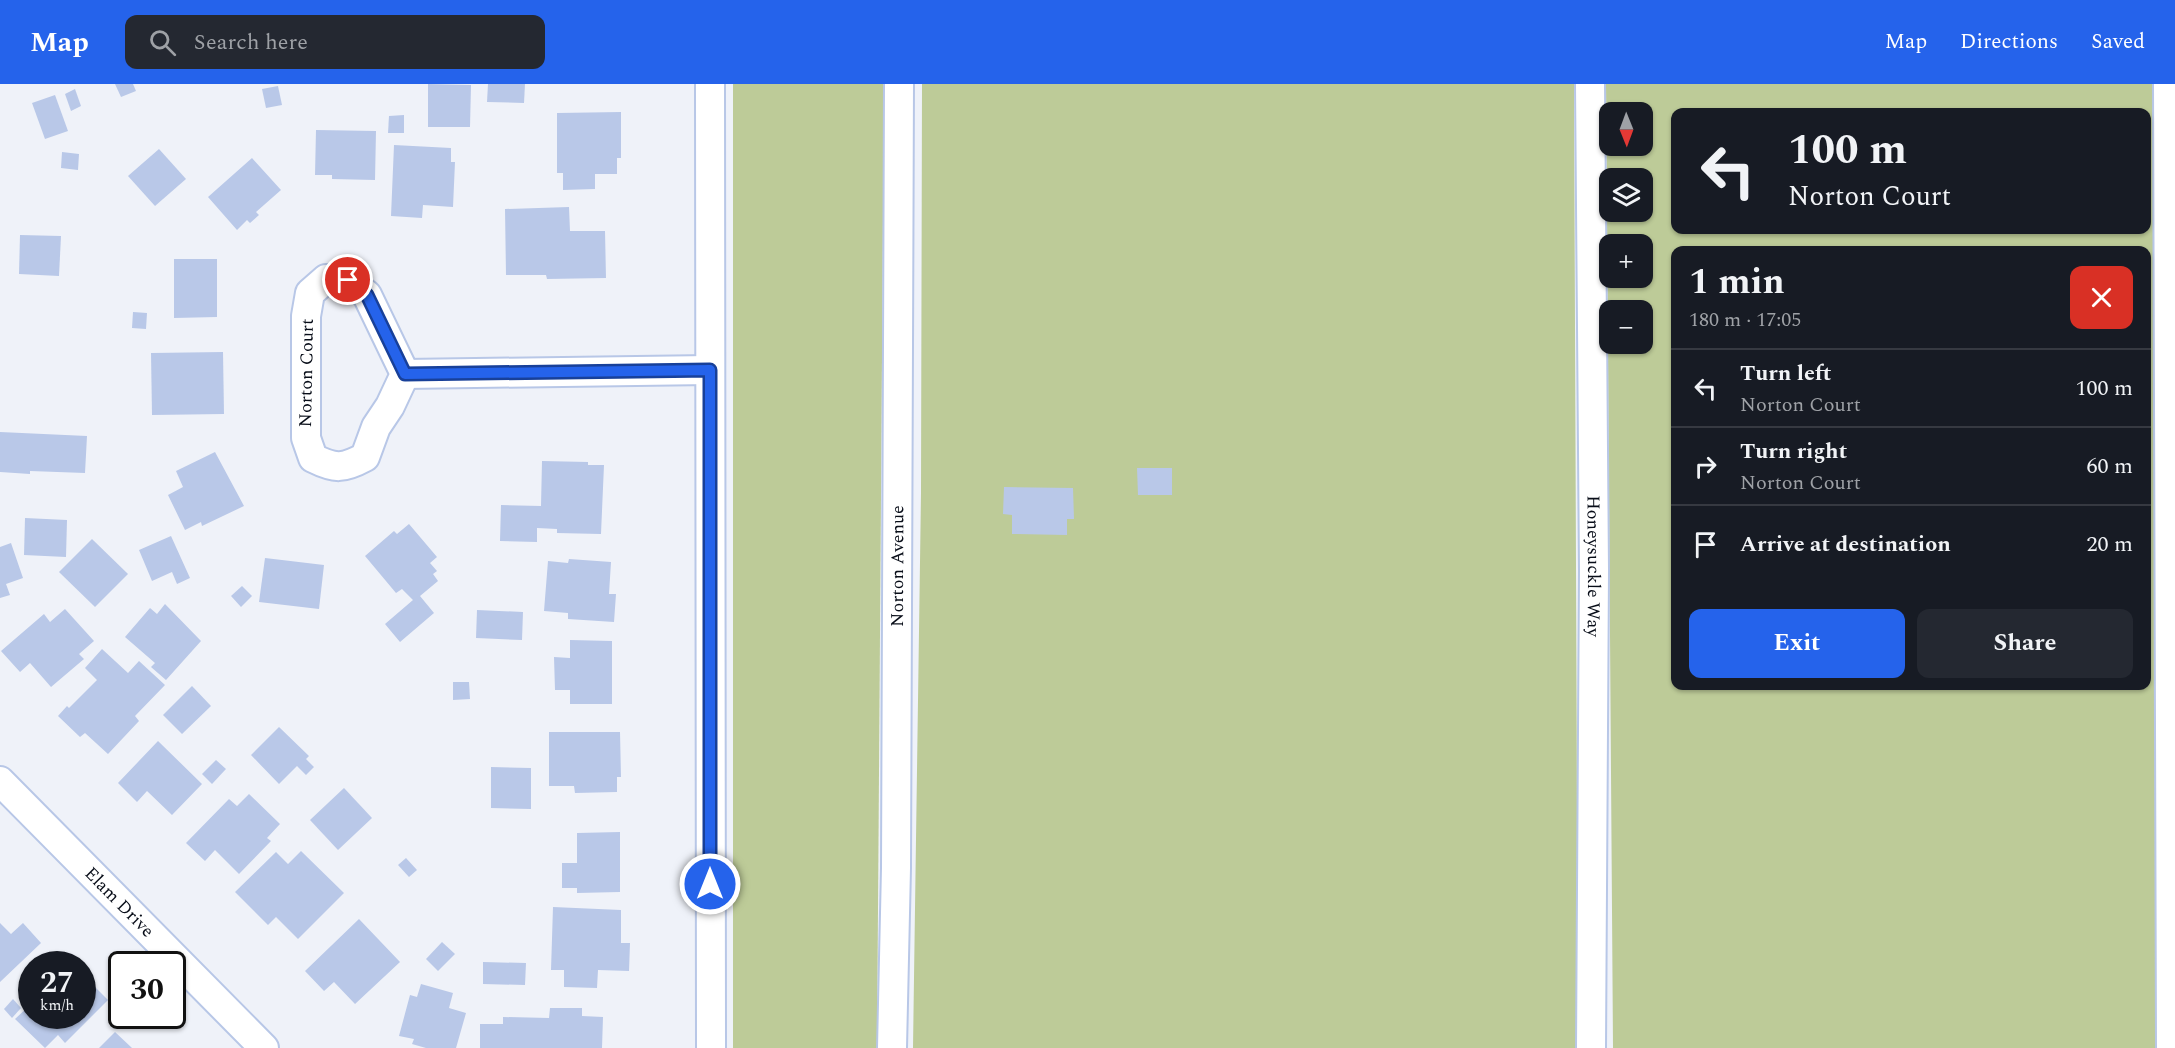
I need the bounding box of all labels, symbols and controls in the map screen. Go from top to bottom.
search box [125,15,545,69]
text: Map [30,21,89,64]
icon: search [146,26,179,59]
text: Search here [194,26,308,59]
text: Map [1885,26,1927,58]
text: Directions [1960,26,2058,58]
text: Saved [2091,26,2145,58]
north arrow [1599,102,1653,156]
map controls [1599,102,1653,354]
text: 100 m [1788,119,1907,182]
icon: left [1689,132,1767,210]
button: layers [1599,168,1653,222]
text: Norton Court [1788,176,1951,218]
button: + [1599,234,1653,288]
pin [322,254,373,305]
text: 1 min [1689,255,1785,310]
icon: arrive [331,263,364,296]
button: close [2070,266,2133,329]
button: − [1599,300,1653,354]
text: 180 m · 17:05 [1689,305,1801,335]
street label: Norton Court [292,318,321,428]
text: Turn left [1740,357,1832,390]
icon: left [1689,372,1722,405]
text: 100 m [2076,372,2133,405]
text: Norton Court [1740,390,1861,420]
text: Turn right [1740,435,1847,468]
icon: right [1689,450,1722,483]
text: 60 m [2087,450,2133,483]
text: Norton Court [1740,468,1861,498]
street label: Honeysuckle Way [1579,495,1607,638]
street label: Norton Avenue [884,505,911,627]
icon: arrive [1689,528,1722,561]
text: Arrive at destination [1740,528,1951,561]
text: 20 m [2087,528,2133,561]
button: Exit [1689,609,1905,678]
button: Share [1917,609,2133,678]
position arrow [678,852,742,916]
street label: Elam Drive [78,861,160,944]
speed limit sign: 30 [108,951,186,1029]
text: 27 [40,960,74,1006]
text: km/h [40,994,74,1017]

